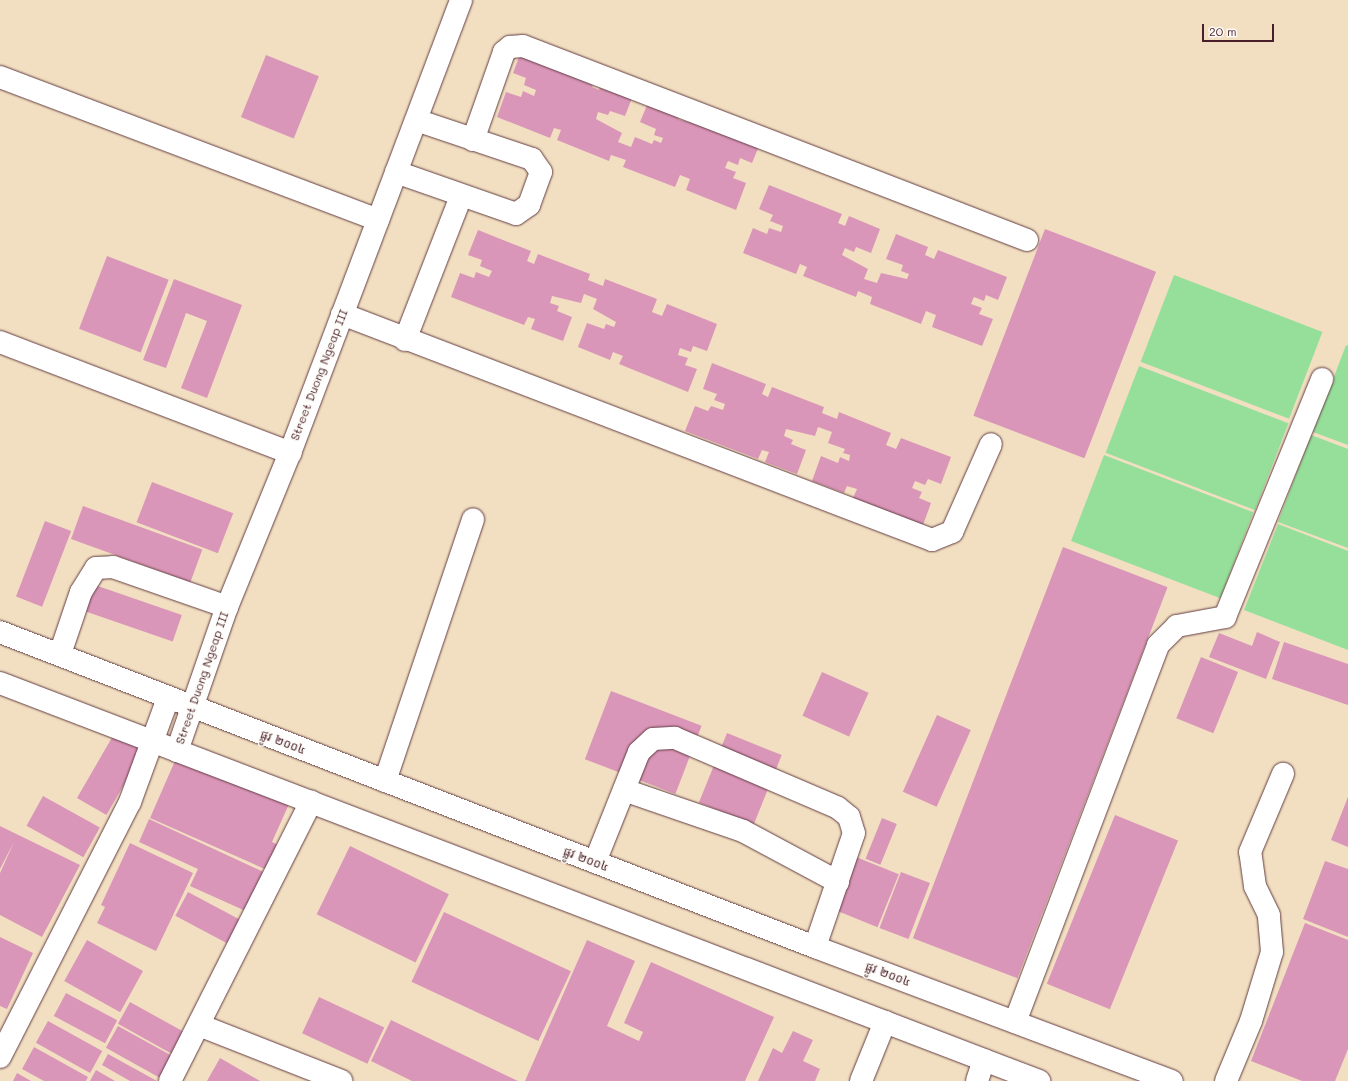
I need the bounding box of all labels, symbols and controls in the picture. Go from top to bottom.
scale bar [1204,16,1276,42]
text: 20 m [1209,23,1237,39]
street label: Street Duong Ngeap III [287,307,351,443]
street label: Street Duong Ngeap III [173,610,231,746]
street label: ផ្លូវ ២០០៤ [258,727,308,757]
street label: ផ្លូវ ២០០៤ [561,844,611,874]
street label: ផ្លូវ ២០០៤ [863,959,913,989]

